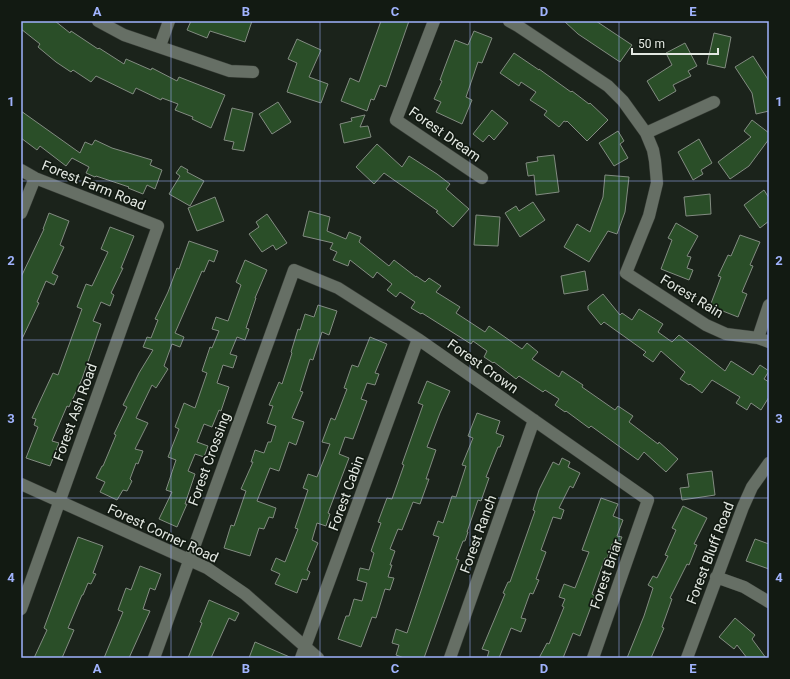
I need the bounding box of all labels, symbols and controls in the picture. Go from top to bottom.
text: A [93,4,102,19]
text: B [242,4,250,19]
text: C [391,4,400,19]
text: D [540,4,548,19]
text: E [689,4,697,19]
scale bar [632,30,718,56]
text: 50 m [638,37,665,51]
text: 1 [7,94,15,109]
text: 1 [775,94,783,109]
street label: Forest Dream [406,103,484,165]
street label: Forest Farm Road [40,157,148,213]
text: 2 [7,253,15,268]
text: 2 [775,253,783,268]
street label: Forest Rain [658,271,726,321]
street label: Forest Crown [444,336,522,396]
street label: Forest Ash Road [50,361,100,463]
street label: Forest Crossing [185,410,233,508]
text: 3 [7,411,15,426]
text: 3 [775,411,783,426]
street label: Forest Cabin [325,453,367,533]
street label: Forest Ranch [456,493,500,575]
street label: Forest Corner Road [105,500,221,566]
street label: Forest Bluff Road [683,500,737,606]
street label: Forest Briar [587,537,625,611]
text: 4 [7,570,15,585]
text: 4 [775,570,783,585]
text: A [93,661,102,676]
text: B [242,661,250,676]
text: C [391,661,400,676]
text: D [540,661,548,676]
text: E [689,661,697,676]

